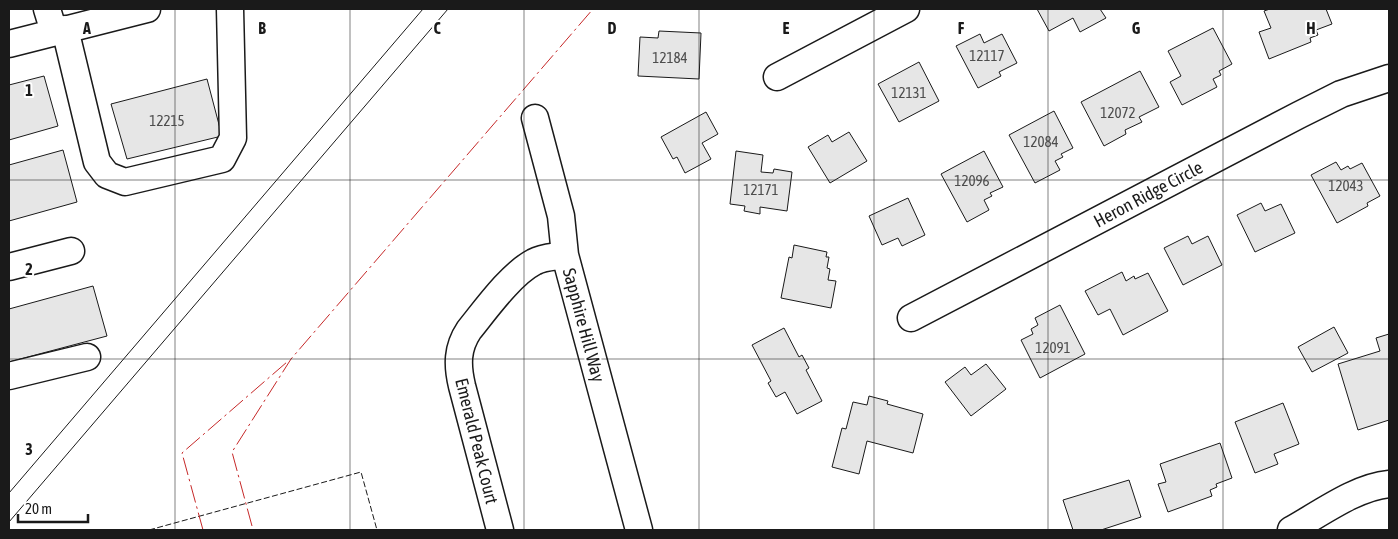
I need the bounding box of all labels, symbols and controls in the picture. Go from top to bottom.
text: A [82,19,91,37]
text: B [258,19,266,37]
text: C [433,19,441,37]
text: D [608,19,617,37]
text: E [783,19,790,37]
text: F [958,19,965,37]
text: G [1132,19,1141,37]
text: H [1306,19,1316,37]
house number: 12117 [969,47,1005,64]
house number: 12184 [652,49,688,66]
text: 1 [25,81,33,99]
house number: 12131 [891,84,927,101]
house number: 12072 [1100,104,1136,121]
house number: 12215 [149,112,185,129]
house number: 12084 [1023,133,1059,150]
street label: Heron Ridge Circle [1090,156,1206,232]
house number: 12096 [954,172,990,189]
house number: 12043 [1328,177,1364,194]
house number: 12171 [743,181,779,198]
text: 2 [25,260,33,278]
street label: Sapphire Hill Way [559,266,609,384]
house number: 12091 [1035,339,1071,356]
street label: Emerald Peak Court [451,376,503,506]
text: 3 [25,440,33,458]
scale bar [18,492,88,524]
text: 20 m [25,500,52,517]

